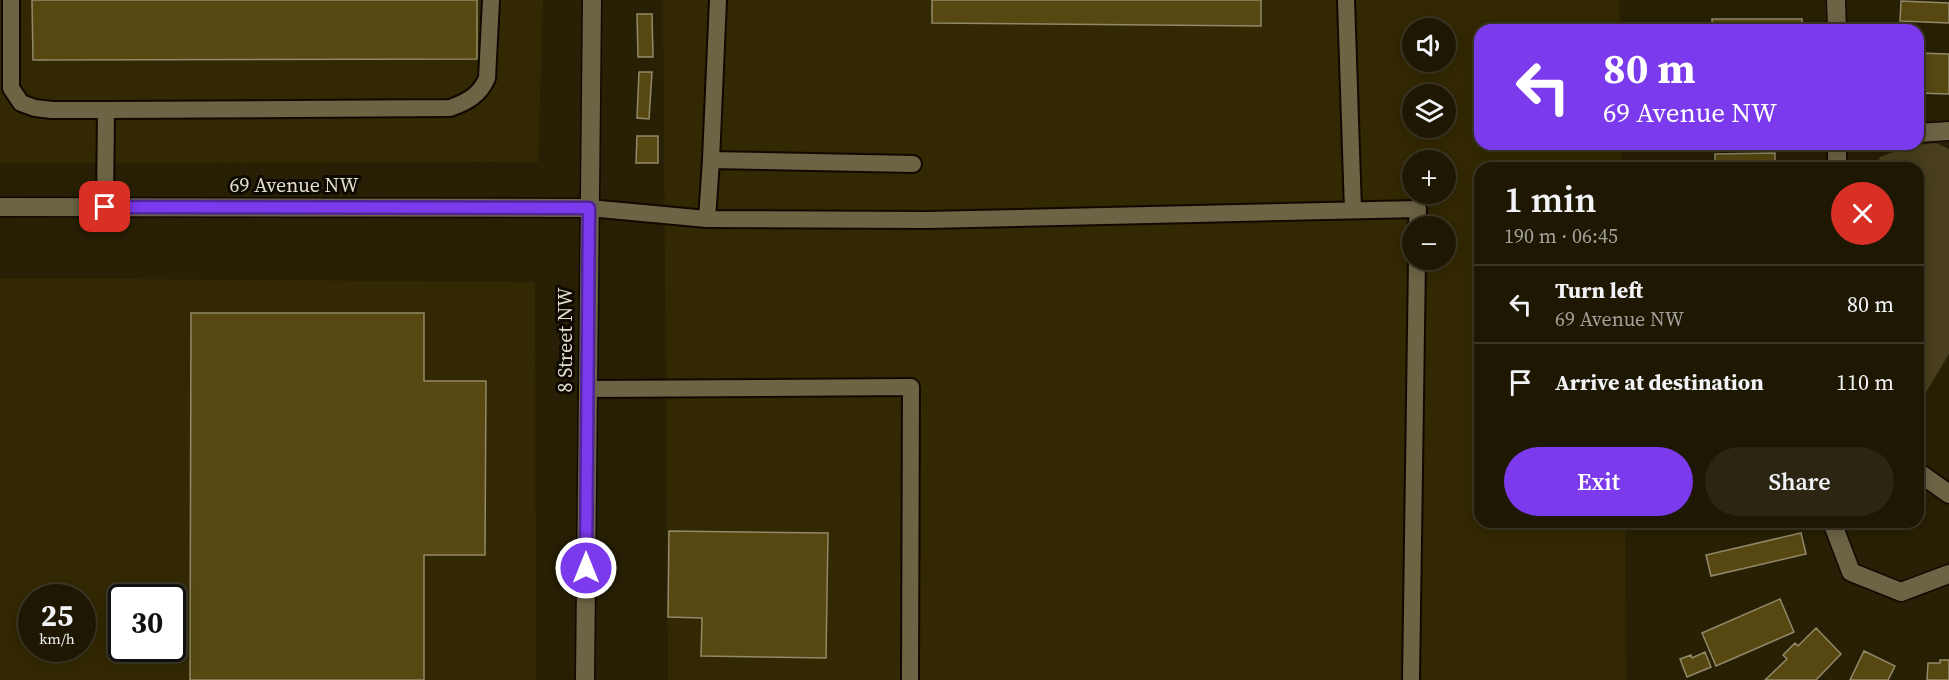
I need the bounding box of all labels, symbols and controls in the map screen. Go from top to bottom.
map controls [1402,18,1456,270]
button: sound [1402,18,1456,72]
text: 80 m [1603,39,1696,97]
icon: left [1504,48,1582,126]
button: layers [1402,84,1456,138]
text: 69 Avenue NW [1603,94,1777,131]
button: + [1402,150,1456,204]
street label: 69 Avenue NW [230,171,359,199]
text: 1 min [1504,175,1596,224]
pin [79,181,130,232]
button: close [1831,182,1894,245]
icon: arrive [88,190,121,223]
button: − [1402,216,1456,270]
text: 190 m · 06:45 [1504,222,1618,250]
text: Turn left [1555,275,1643,305]
street label: 8 Street NW [551,287,579,392]
icon: left [1504,288,1537,321]
text: 80 m [1847,289,1894,319]
text: 69 Avenue NW [1555,305,1684,333]
icon: arrive [1504,366,1537,399]
text: Arrive at destination [1555,367,1764,397]
text: 110 m [1836,367,1894,397]
button: Exit [1504,447,1693,516]
button: Share [1705,447,1894,516]
position arrow [554,536,618,600]
speed limit sign: 30 [108,584,186,662]
text: 25 [41,595,73,636]
text: km/h [39,628,75,649]

